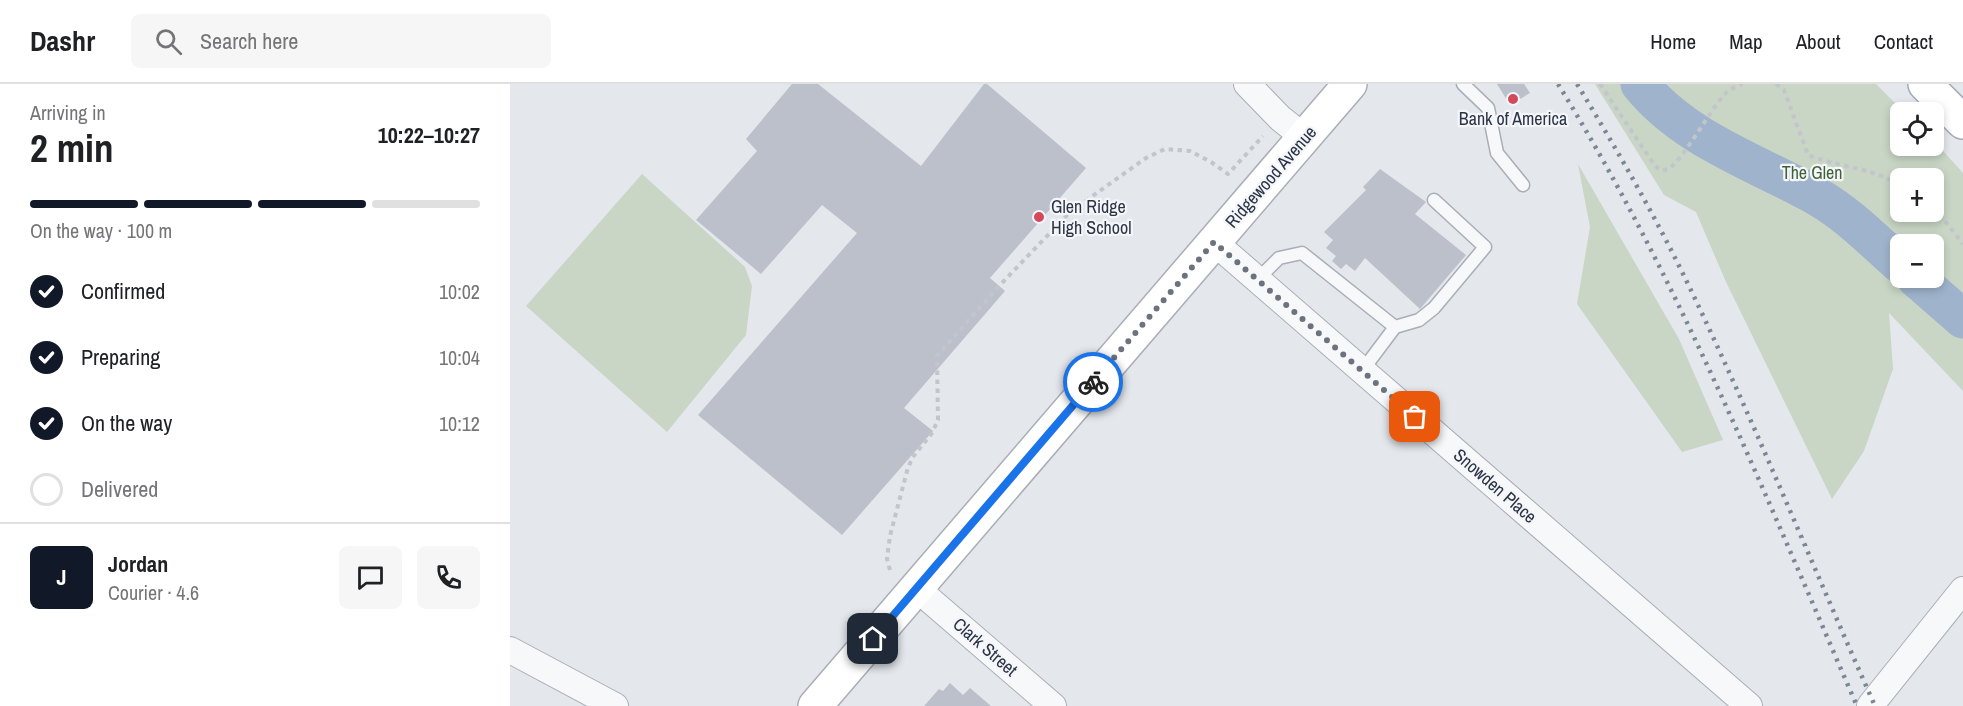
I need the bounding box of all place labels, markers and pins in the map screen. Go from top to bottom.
marker: Bank of America [1506,92,1520,106]
place label: Bank of America [1459,106,1567,131]
place label: Glen Ridge High School [1051,194,1131,240]
marker: Glen Ridge High School [1032,210,1046,224]
pin [1389,391,1440,442]
pin [847,613,898,664]

